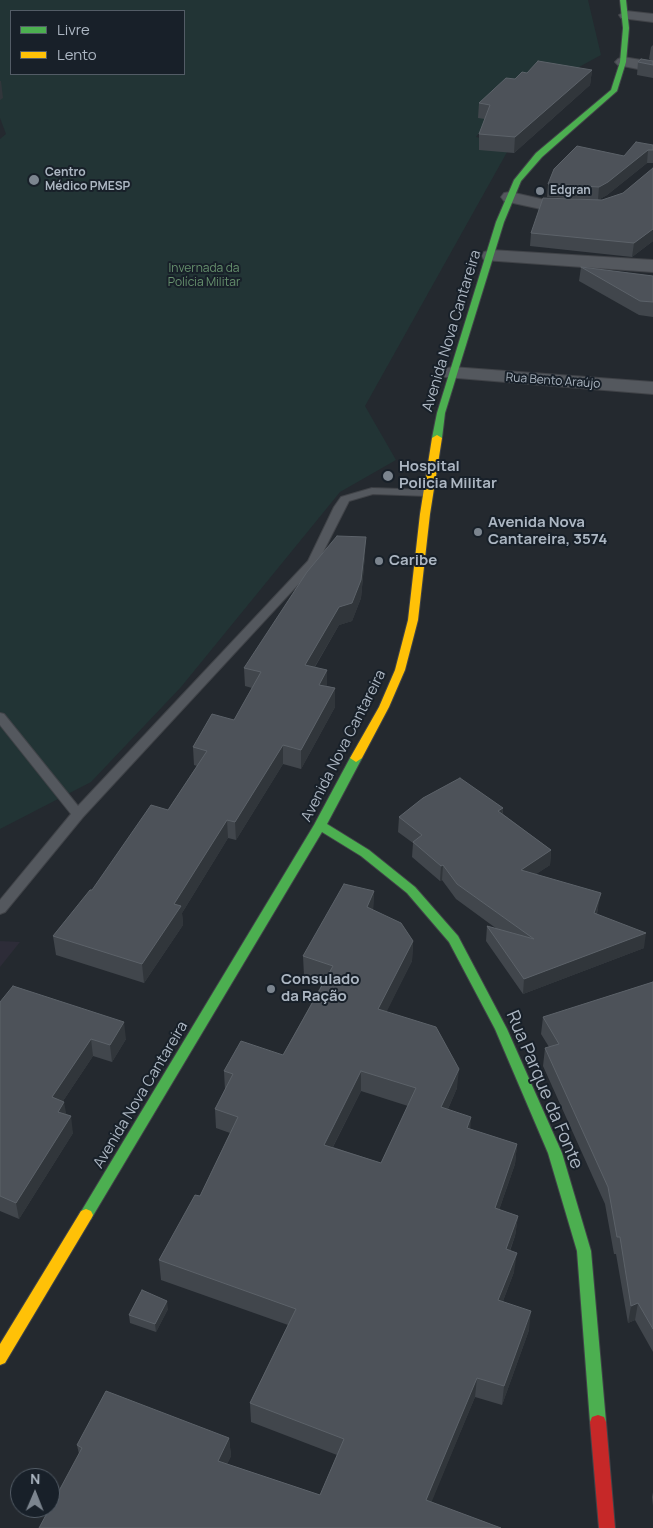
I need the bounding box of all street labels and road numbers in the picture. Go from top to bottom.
street label: Avenida Nova Cantareira [419,248,485,414]
street label: Rua Bento Araújo [505,371,601,391]
street label: Avenida Nova Cantareira [298,667,390,825]
street label: Rua Parque da Fonte [501,1008,587,1172]
street label: Avenida Nova Cantareira [90,1018,192,1172]

